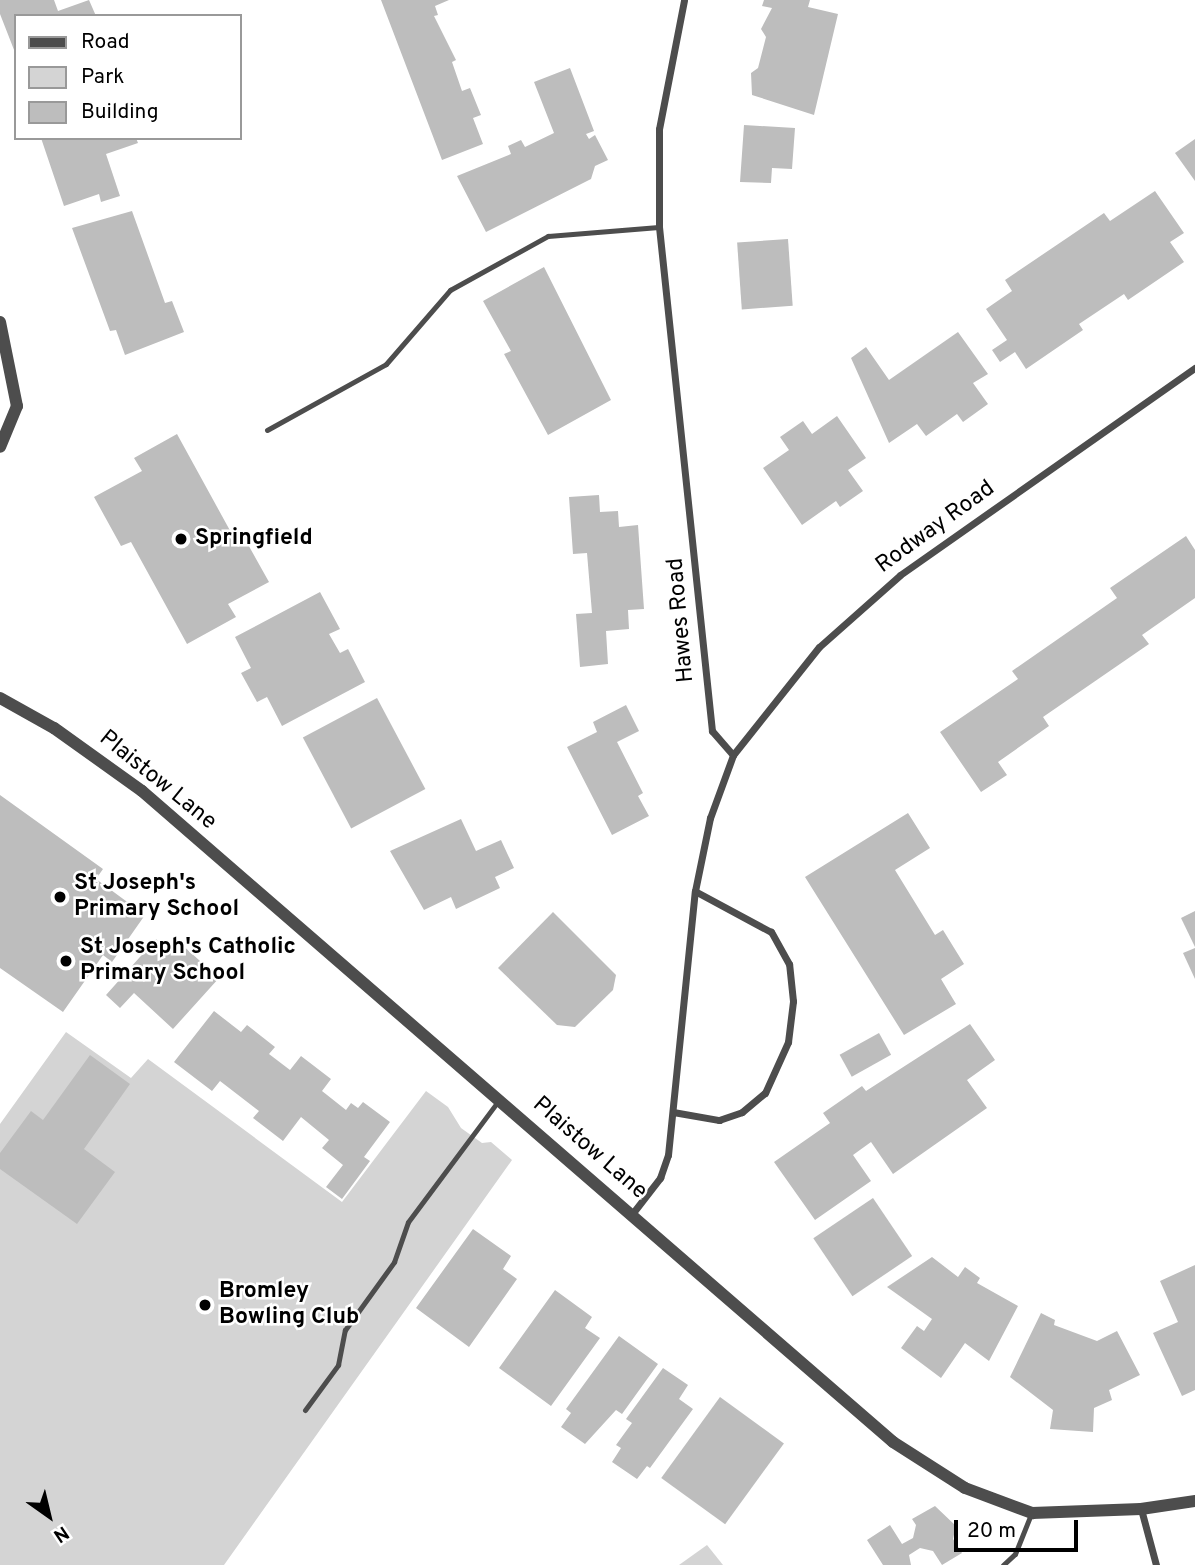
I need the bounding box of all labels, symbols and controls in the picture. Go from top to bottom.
legend [14,14,242,140]
text: Road [81,29,130,56]
text: Park [81,64,124,91]
text: Building [81,99,159,126]
street label: Rodway Road [871,476,1001,580]
place label: Springfield [195,525,313,553]
marker: Springfield [173,531,189,547]
street label: Hawes Road [663,556,701,684]
street label: Plaistow Lane [93,725,221,837]
place label: St Joseph's Primary School [74,870,239,924]
marker: St Joseph's Primary School [52,889,68,905]
place label: St Joseph's Catholic Primary School [80,934,296,988]
marker: St Joseph's Catholic Primary School [58,953,74,969]
street label: Plaistow Lane [526,1092,652,1206]
place label: Bromley Bowling Club [219,1278,359,1332]
marker: Bromley Bowling Club [197,1297,213,1313]
north arrow [14,1481,84,1551]
scale bar [957,1506,1081,1550]
text: 20 m [967,1518,1016,1545]
text: N [48,1520,73,1547]

